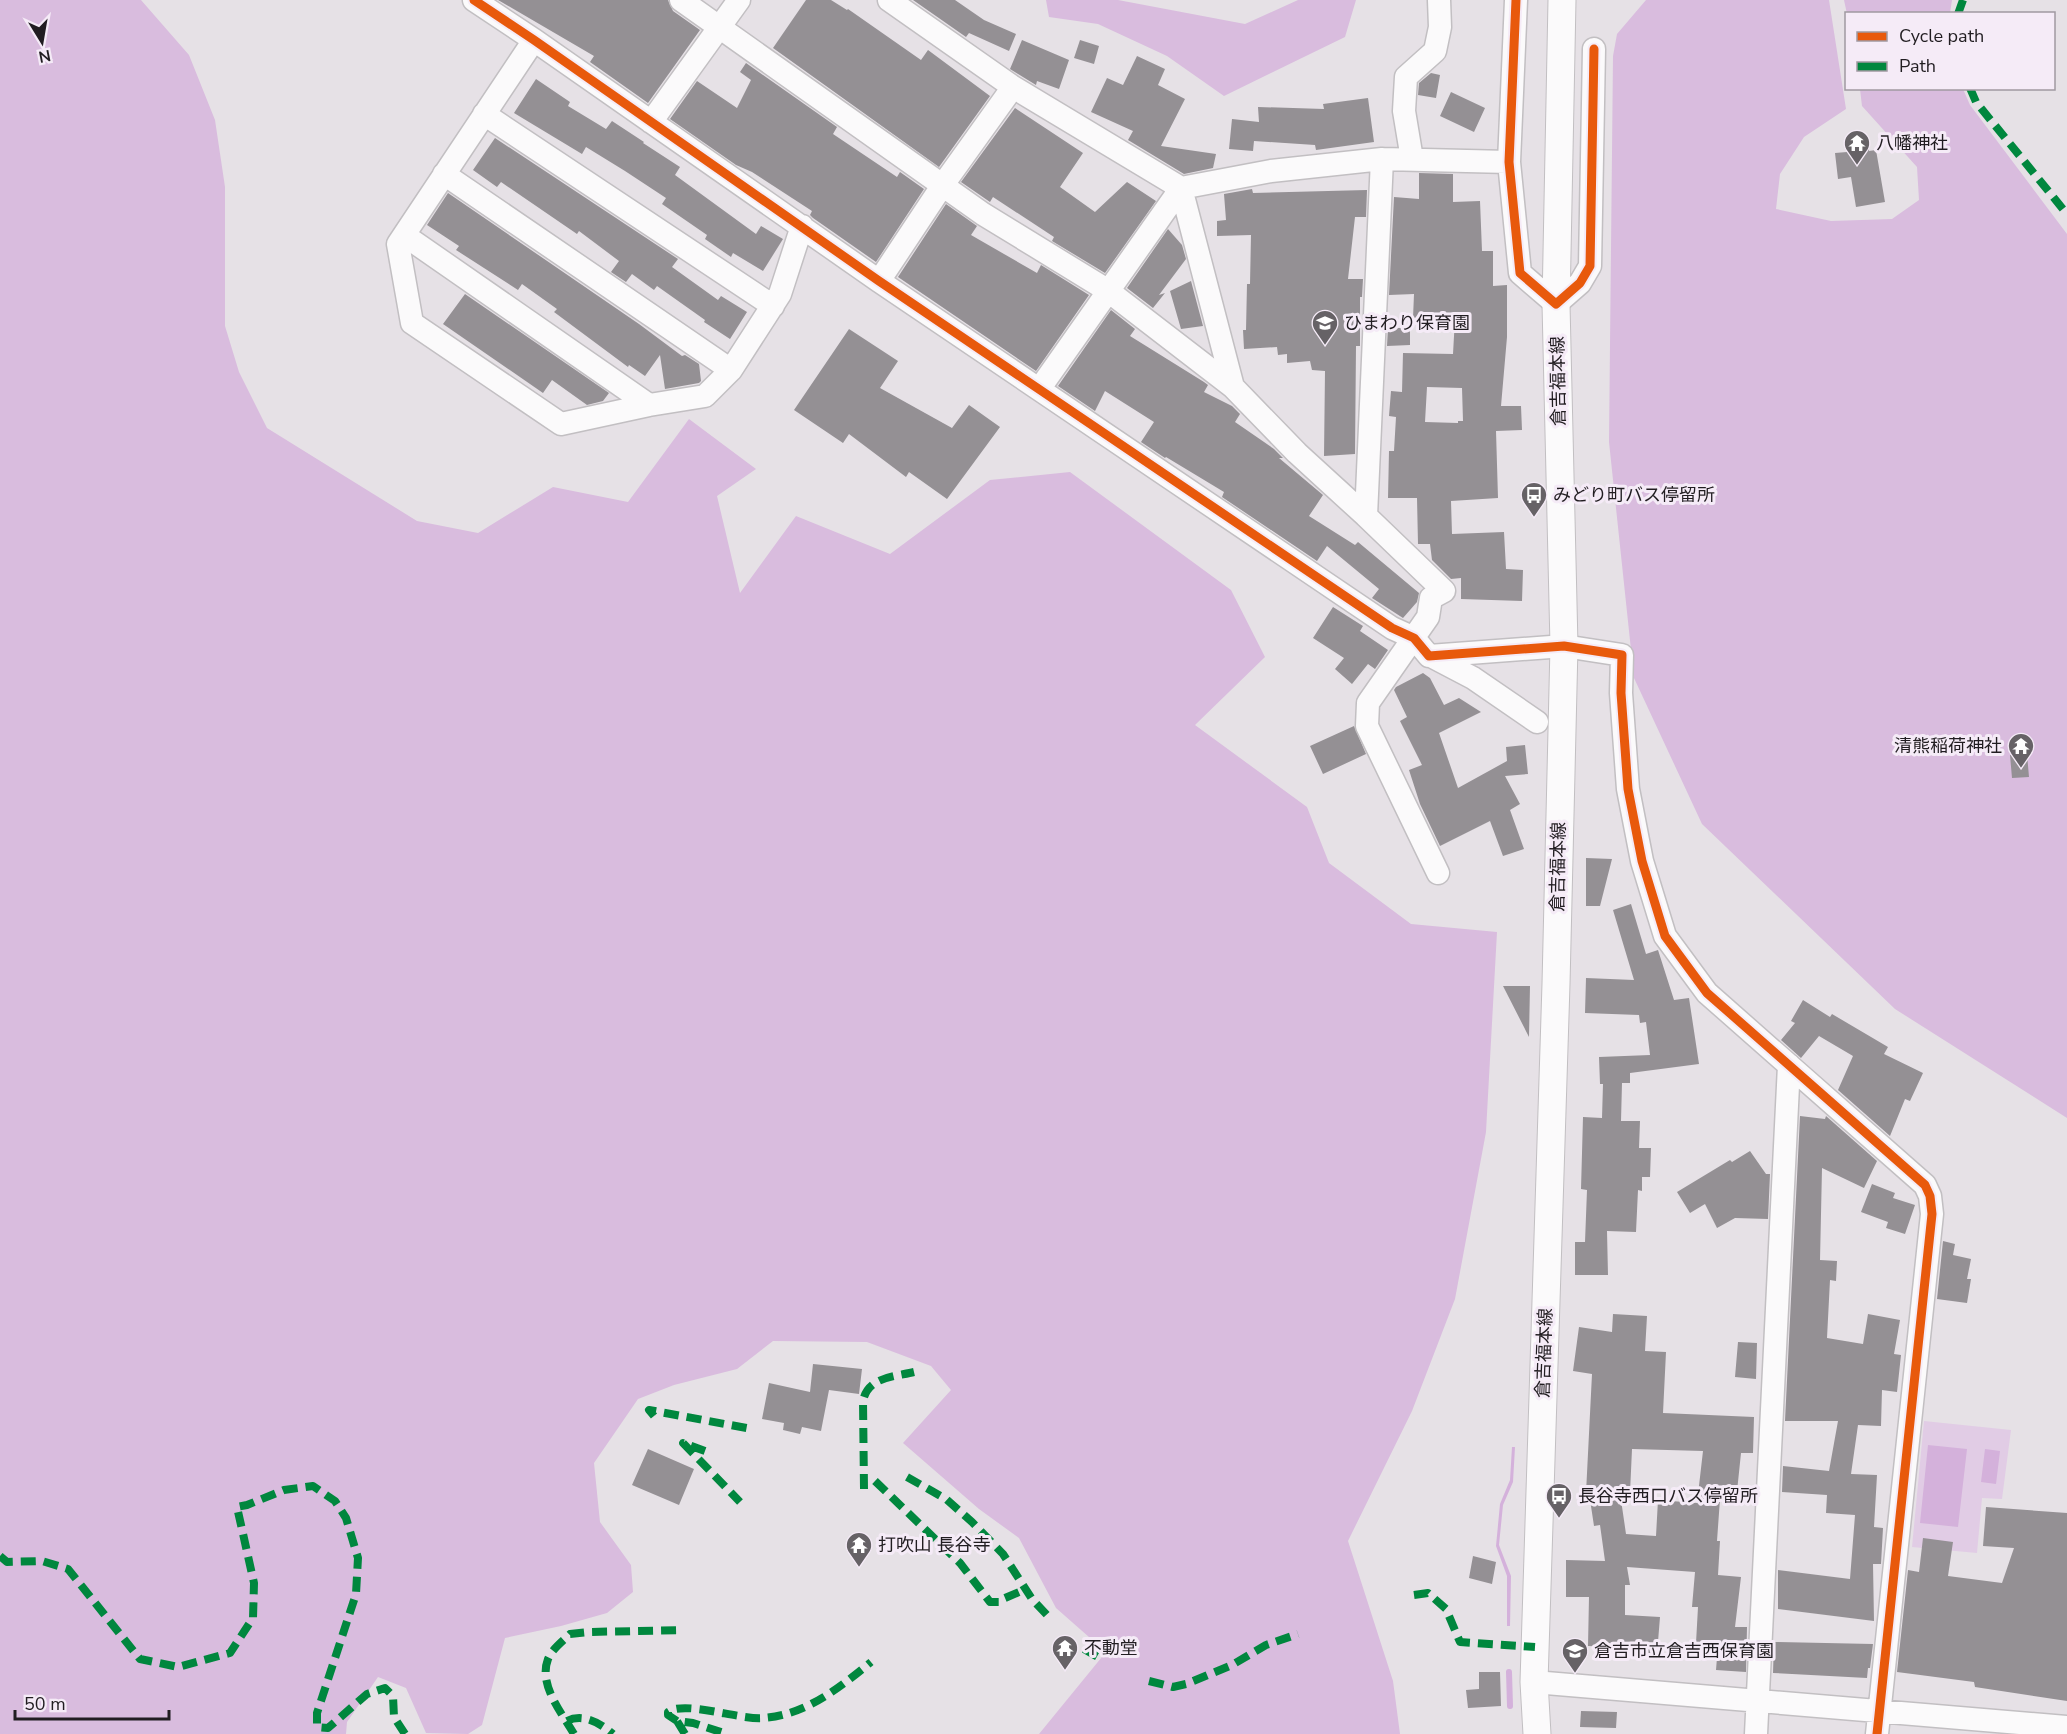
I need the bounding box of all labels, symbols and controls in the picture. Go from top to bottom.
north arrow [12,12,72,72]
legend [1845,12,2055,90]
text: Cycle path [1899,24,1984,48]
text: N [37,44,53,68]
text: Path [1899,54,1936,78]
temple icon: 八幡神社 [1842,128,1872,166]
place label: 八幡神社 [1876,131,1948,155]
school or university icon: ひまわり保育園 [1310,308,1340,346]
place label: ひまわり保育園 [1344,311,1470,335]
street label: 倉吉福本線 [1545,336,1571,426]
bus stop icon: みどり町バス停留所 [1519,480,1549,518]
place label: みどり町バス停留所 [1553,483,1715,507]
temple icon: 清熊稲荷神社 [2006,731,2036,769]
place label: 清熊稲荷神社 [1894,734,2002,758]
street label: 倉吉福本線 [1545,822,1571,912]
street label: 倉吉福本線 [1530,1308,1558,1398]
bus stop icon: 長谷寺西口バス停留所 [1544,1481,1574,1519]
place label: 長谷寺西口バス停留所 [1578,1484,1758,1508]
temple icon: 打吹山 長谷寺 [844,1530,874,1568]
place label: 打吹山 長谷寺 [878,1533,991,1557]
temple icon: 不動堂 [1050,1633,1080,1671]
place label: 不動堂 [1084,1636,1138,1660]
school or university icon: 倉吉市立倉吉西保育園 [1560,1636,1590,1674]
place label: 倉吉市立倉吉西保育園 [1594,1639,1774,1663]
scale bar [15,1683,170,1721]
text: 50 m [24,1692,66,1716]

